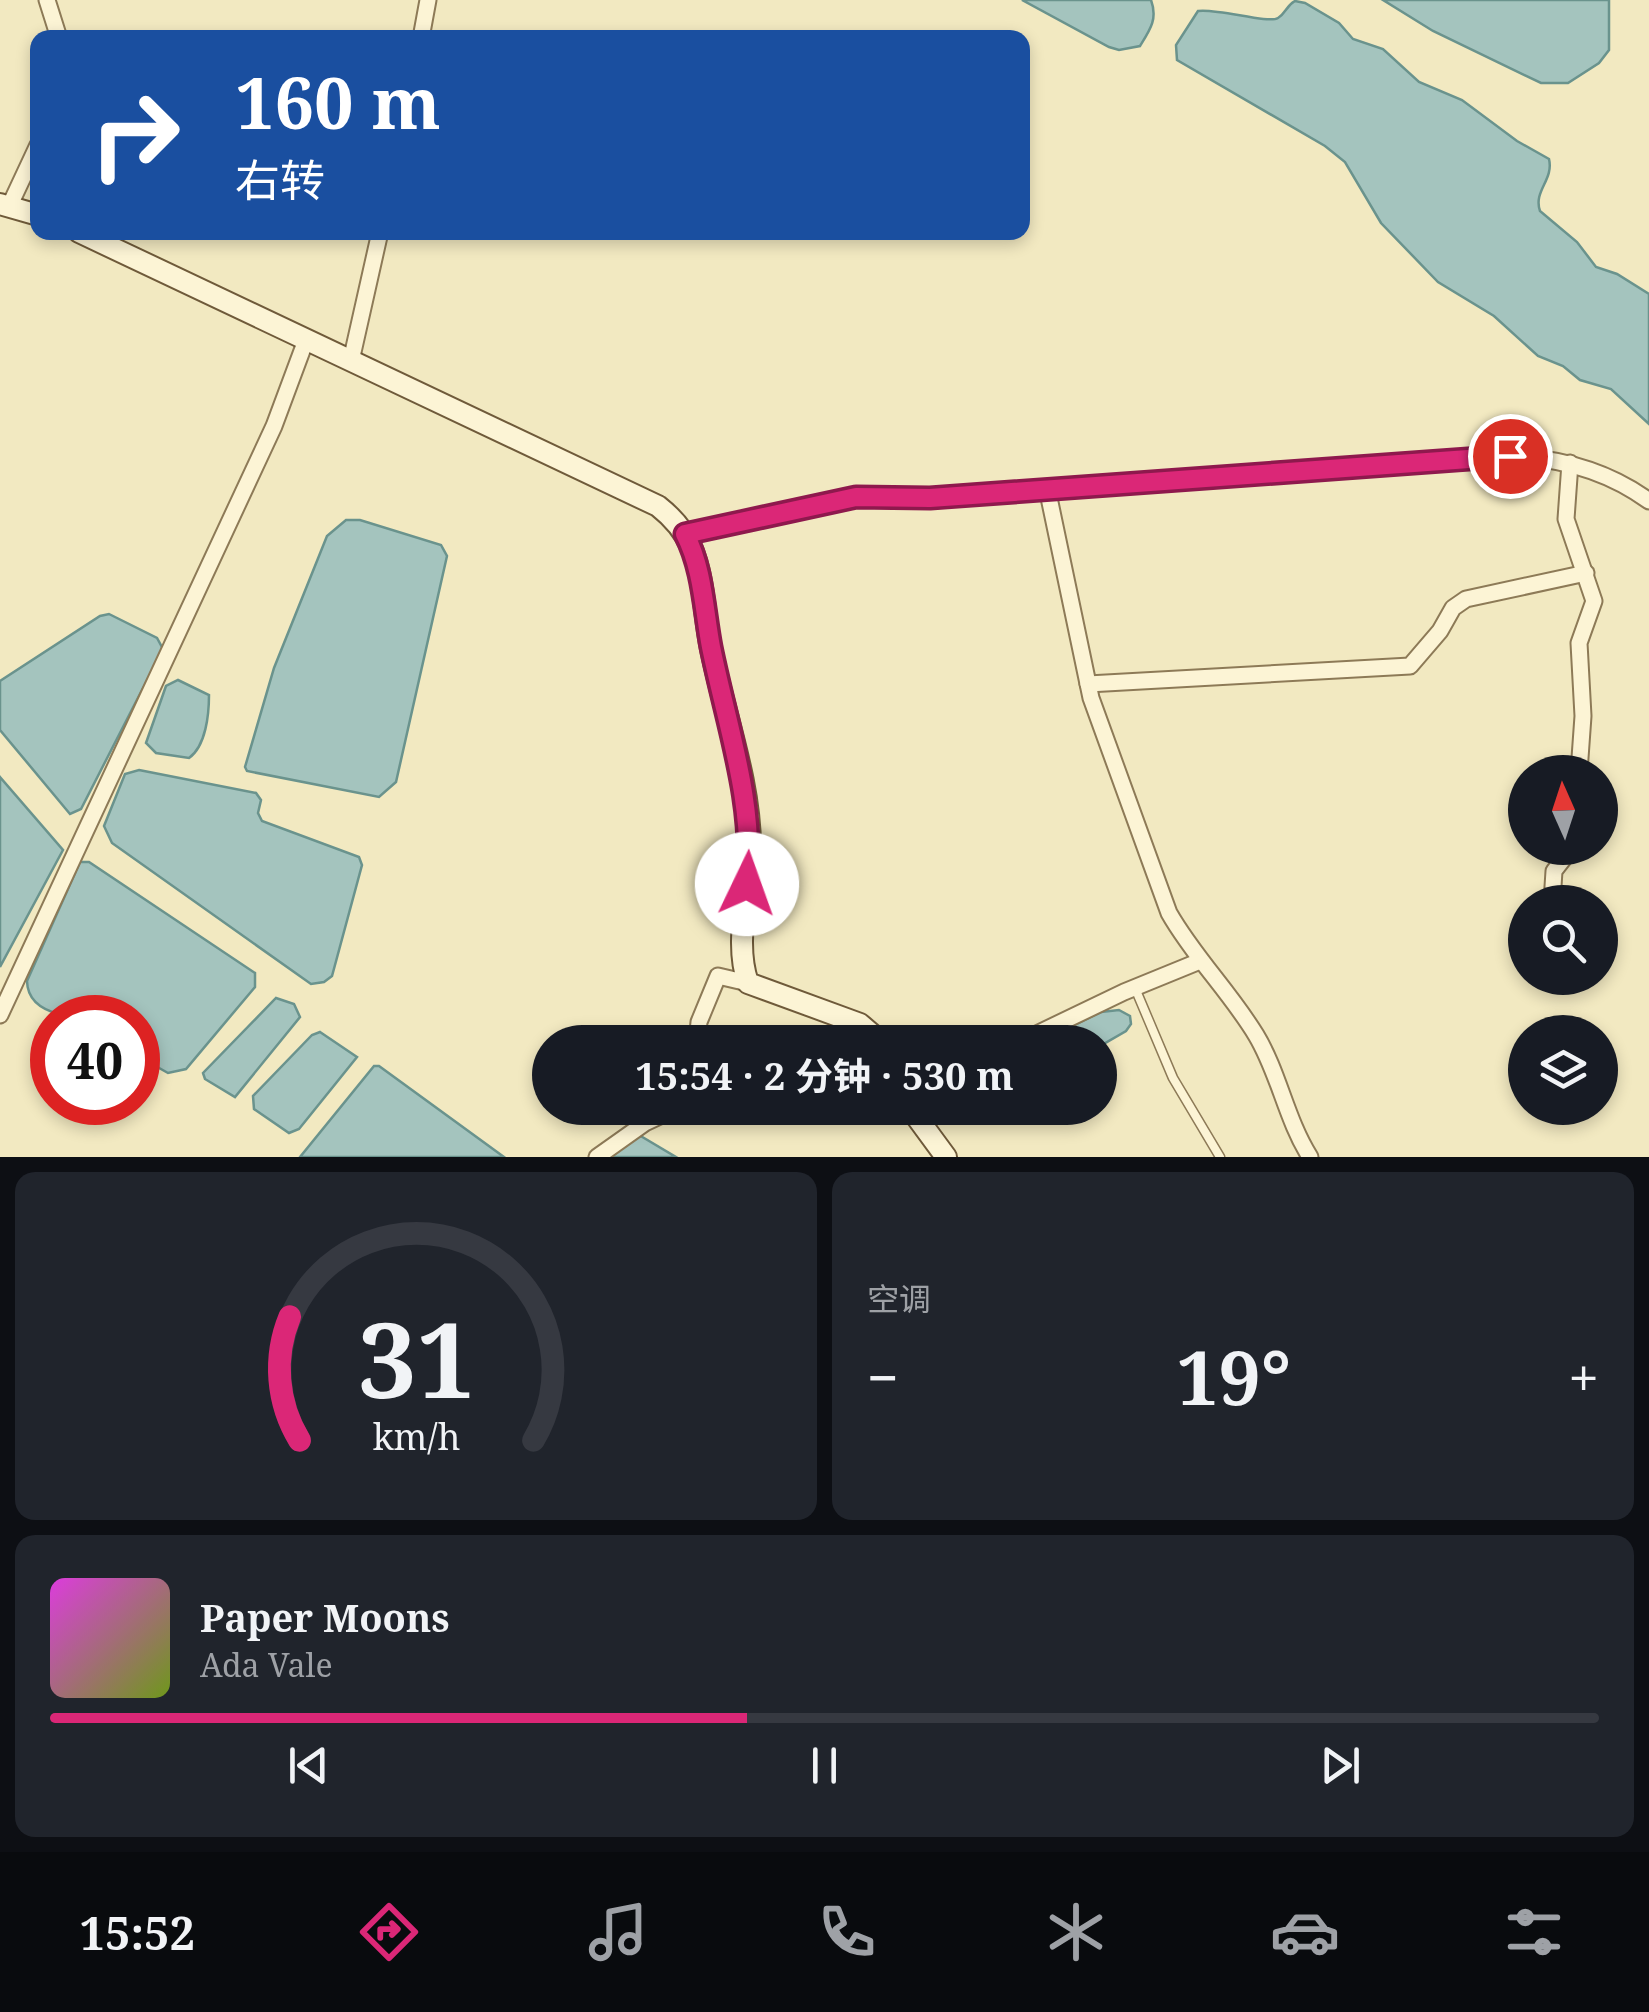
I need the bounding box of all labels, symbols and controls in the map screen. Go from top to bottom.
text: 160 m [235,54,441,150]
icon: right [70,70,200,200]
text: 右转 [235,149,325,210]
pin [1468,414,1553,499]
icon: arrive [1483,429,1538,484]
north arrow [1508,755,1618,865]
map controls [1508,755,1618,1125]
position arrow [695,832,799,936]
button: search [1508,885,1618,995]
speed limit sign: 40 [30,995,160,1125]
button: layers [1508,1015,1618,1125]
text: 15:54 · 2 分钟 · 530 m [635,1049,1014,1101]
text: 空调 [867,1277,931,1320]
text: 31 [357,1287,475,1428]
text: 19° [1176,1325,1291,1427]
text: − [867,1339,899,1414]
text: + [1568,1339,1599,1414]
text: km/h [372,1412,460,1460]
text: Paper Moons [200,1591,450,1643]
text: Ada Vale [200,1643,333,1686]
icon: previous [281,1738,336,1793]
icon: pause [797,1738,852,1793]
icon: next [1313,1738,1368,1793]
icon: directions [354,1897,424,1967]
icon: music [583,1897,653,1967]
icon: phone [812,1897,882,1967]
icon: climate [1041,1897,1111,1967]
icon: car [1270,1897,1340,1967]
icon: filters [1499,1897,1569,1967]
text: 15:52 [80,1902,195,1963]

